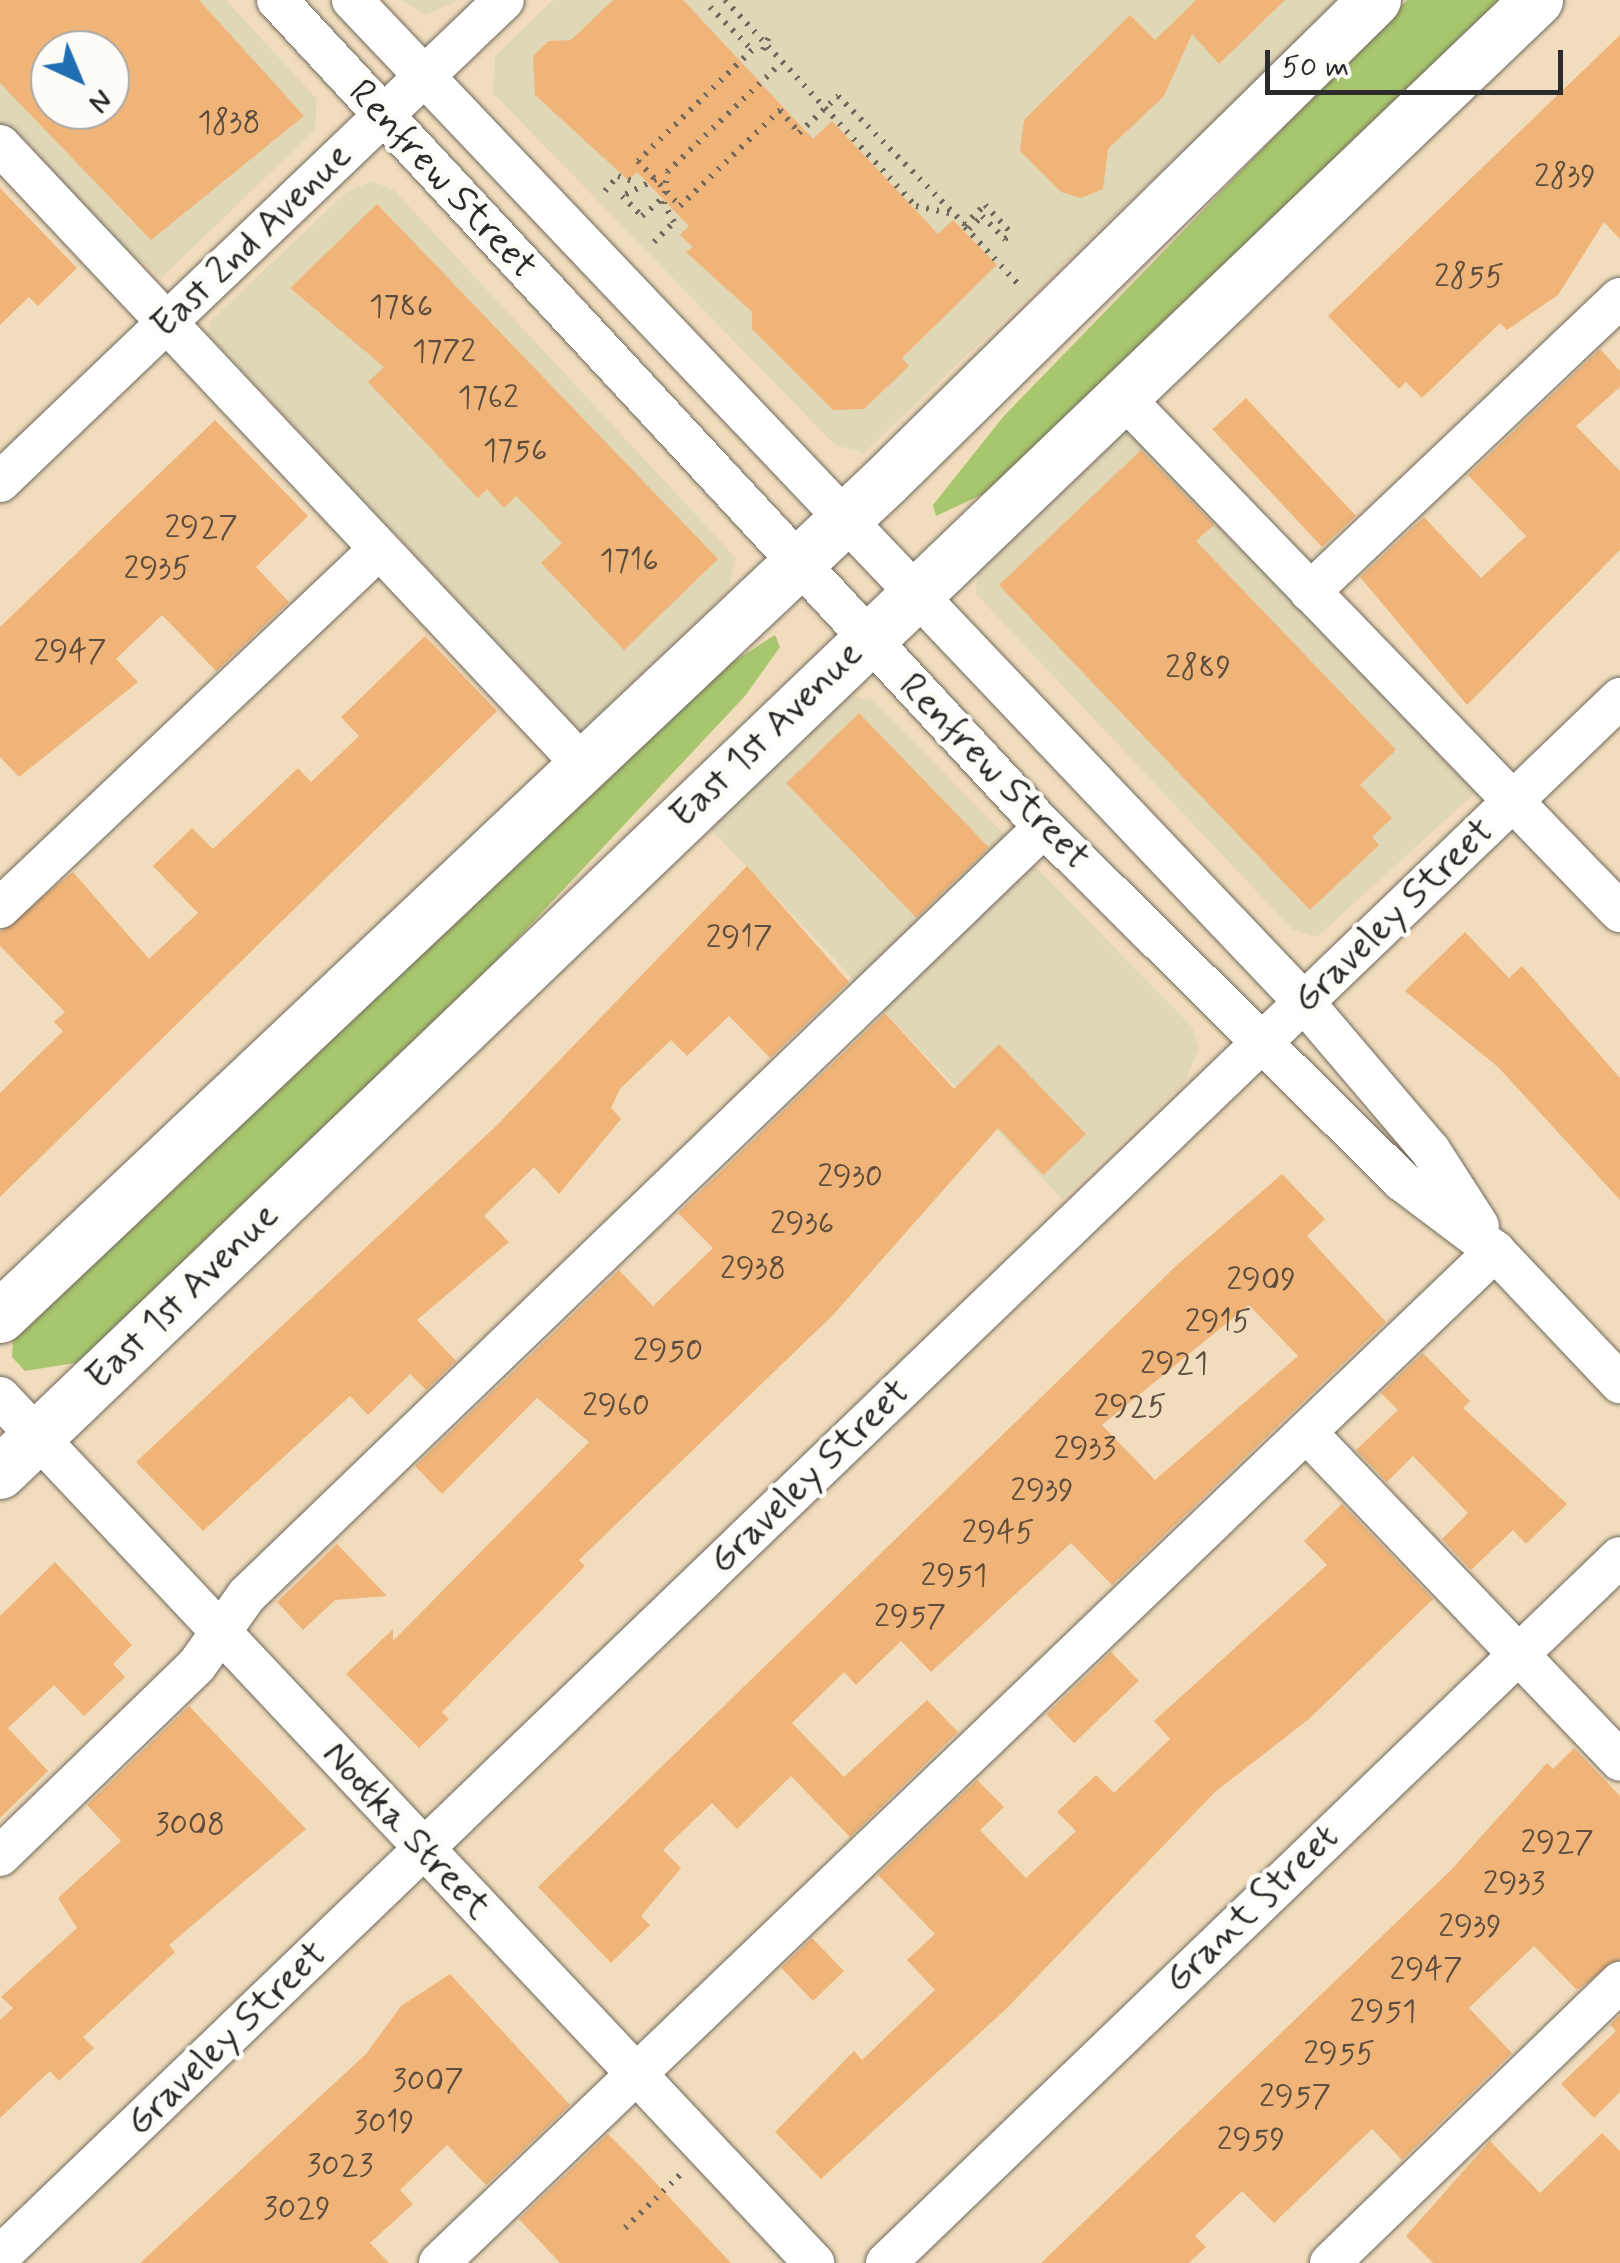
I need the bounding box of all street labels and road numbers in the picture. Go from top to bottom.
street label: Renfrew Street [339,72,545,288]
street label: East 2nd Avenue [141,133,363,349]
street label: East 1st Avenue [661,632,873,838]
street label: Renfrew Street [889,665,1099,879]
street label: Graveley Street [1285,810,1503,1022]
street label: East 1st Avenue [77,1194,289,1400]
street label: Graveley Street [701,1371,919,1583]
street label: Nootka Street [312,1732,500,1930]
street label: Grant Street [1153,1813,1351,2005]
street label: Graveley Street [118,1933,336,2145]

